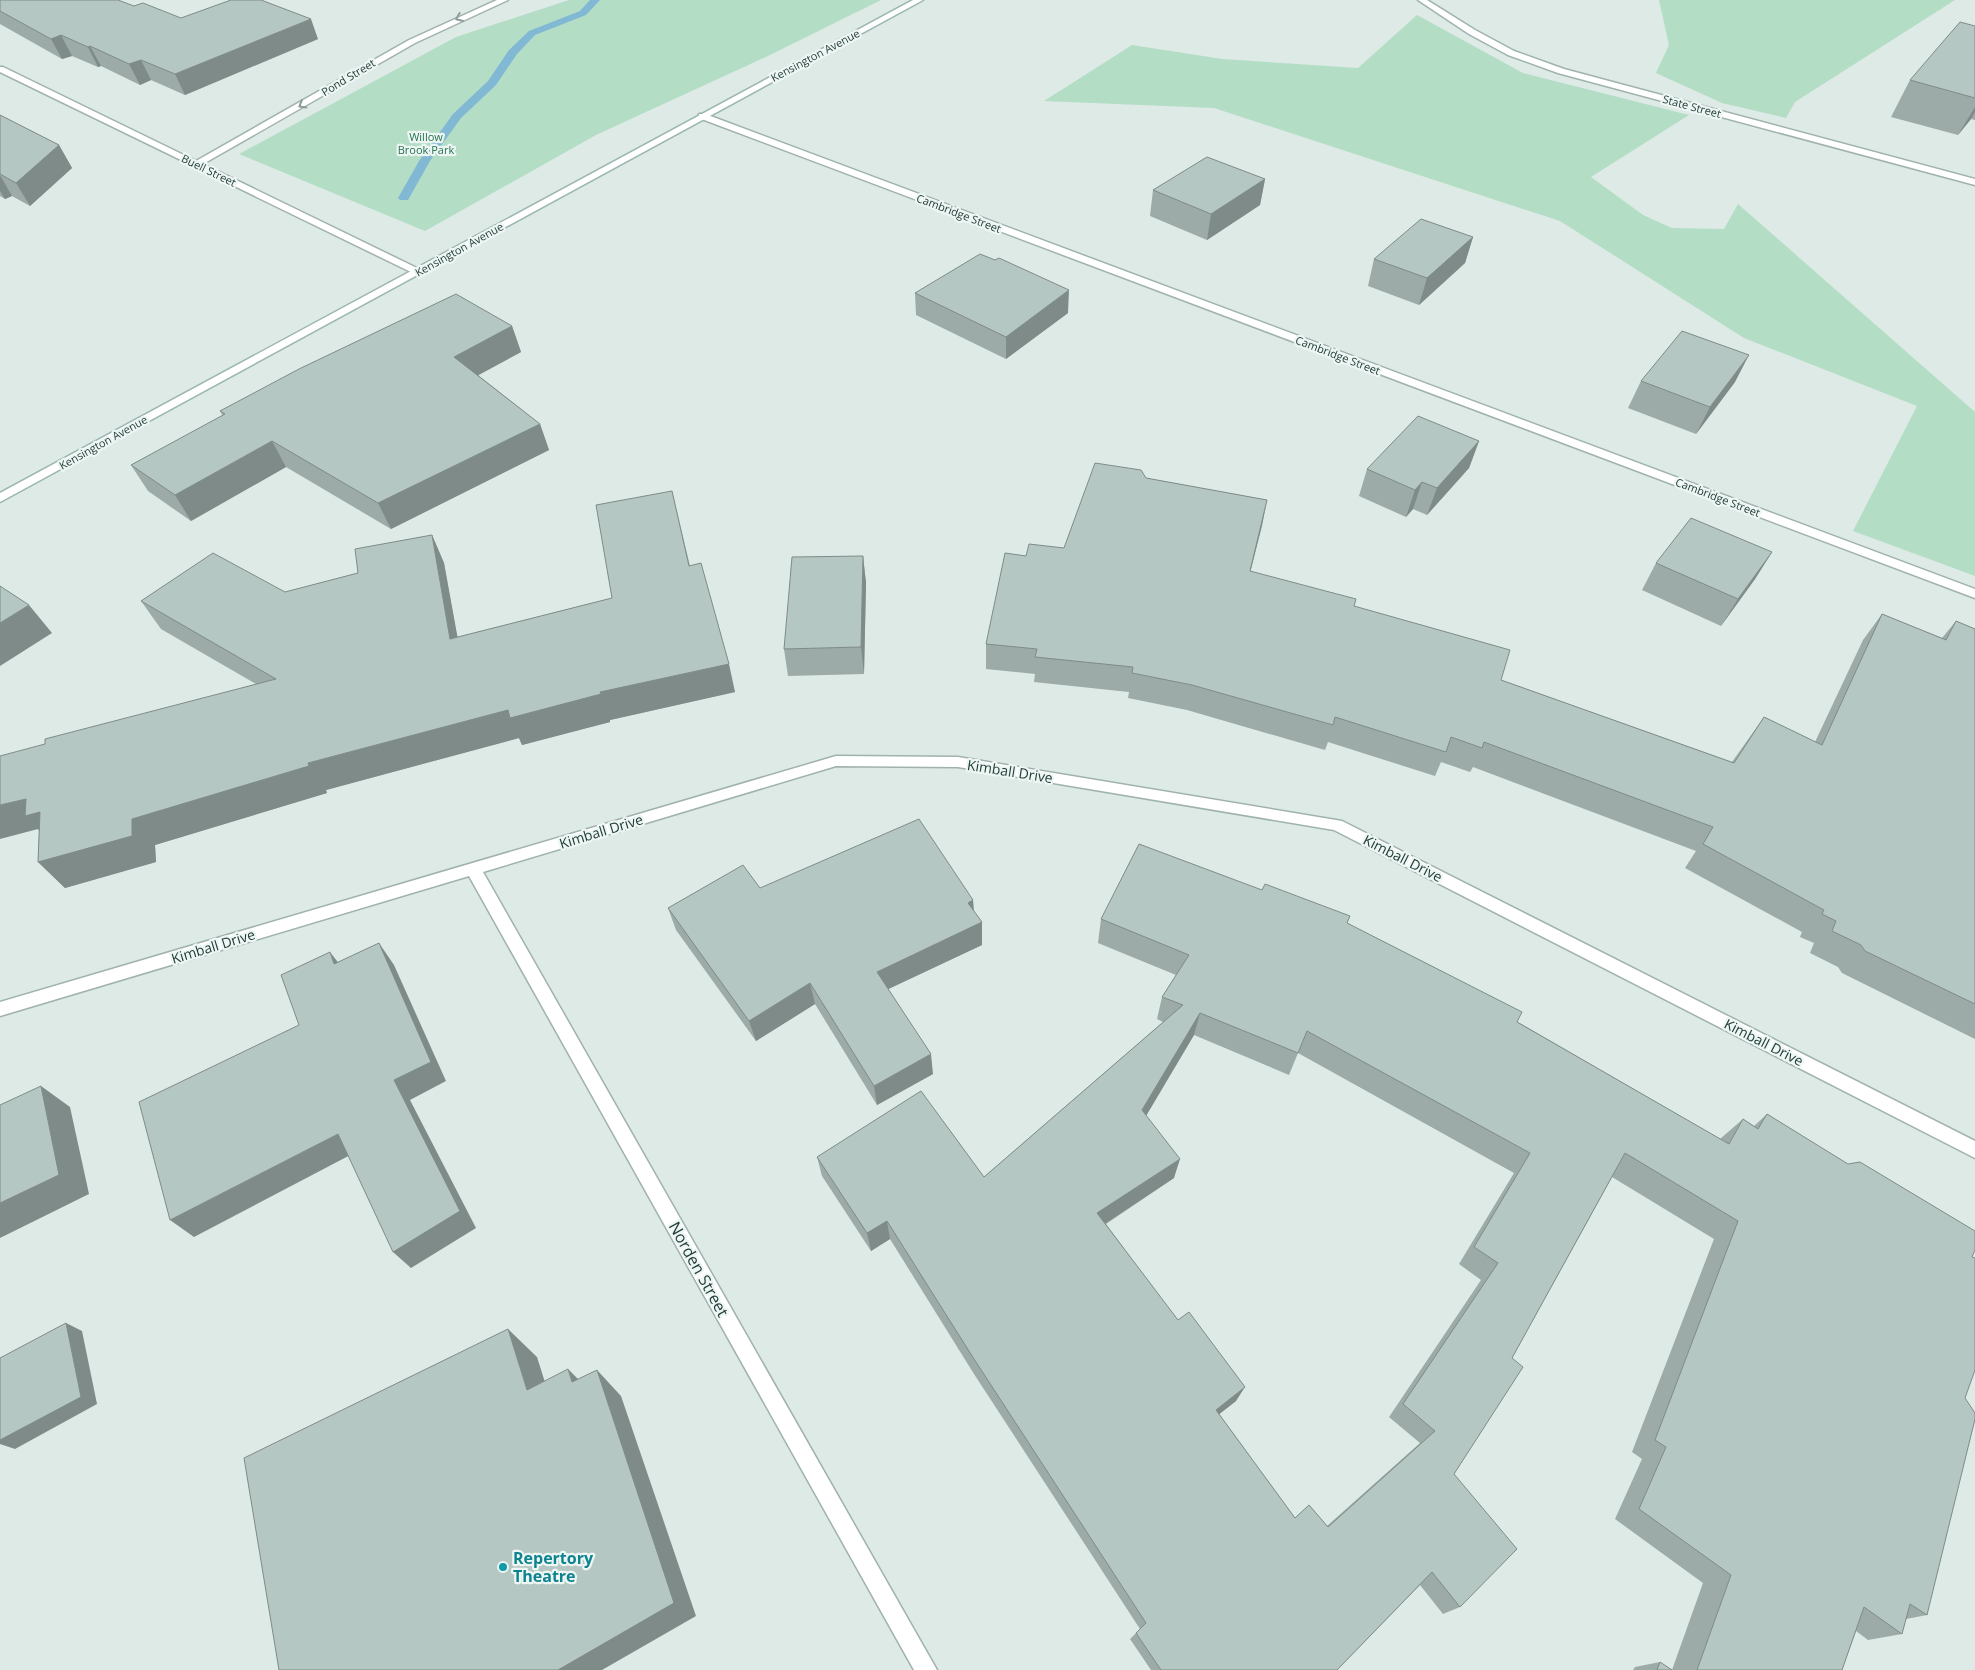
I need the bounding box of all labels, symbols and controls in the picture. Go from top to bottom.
one-way arrow [455,11,464,22]
street label: Kensington Avenue [768,25,862,85]
street label: Pond Street [318,55,378,99]
street label: State Street [1661,91,1723,121]
one-way arrow [298,99,307,109]
park label: Willow Brook Park [398,129,454,157]
street label: Buell Street [179,150,239,190]
street label: Cambridge Street [914,190,1004,236]
street label: Kensington Avenue [412,218,506,280]
street label: Cambridge Street [1293,332,1383,378]
street label: Kensington Avenue [56,411,150,473]
street label: Cambridge Street [1673,474,1763,520]
street label: Kimball Drive [966,755,1054,787]
street label: Kimball Drive [557,809,645,853]
street label: Kimball Drive [1360,830,1446,886]
street label: Kimball Drive [169,924,257,968]
street label: Kimball Drive [1721,1014,1807,1070]
street label: Norden Street [664,1217,734,1321]
place label: Repertory Theatre [513,1547,594,1587]
marker: Repertory Theatre [497,1561,509,1573]

